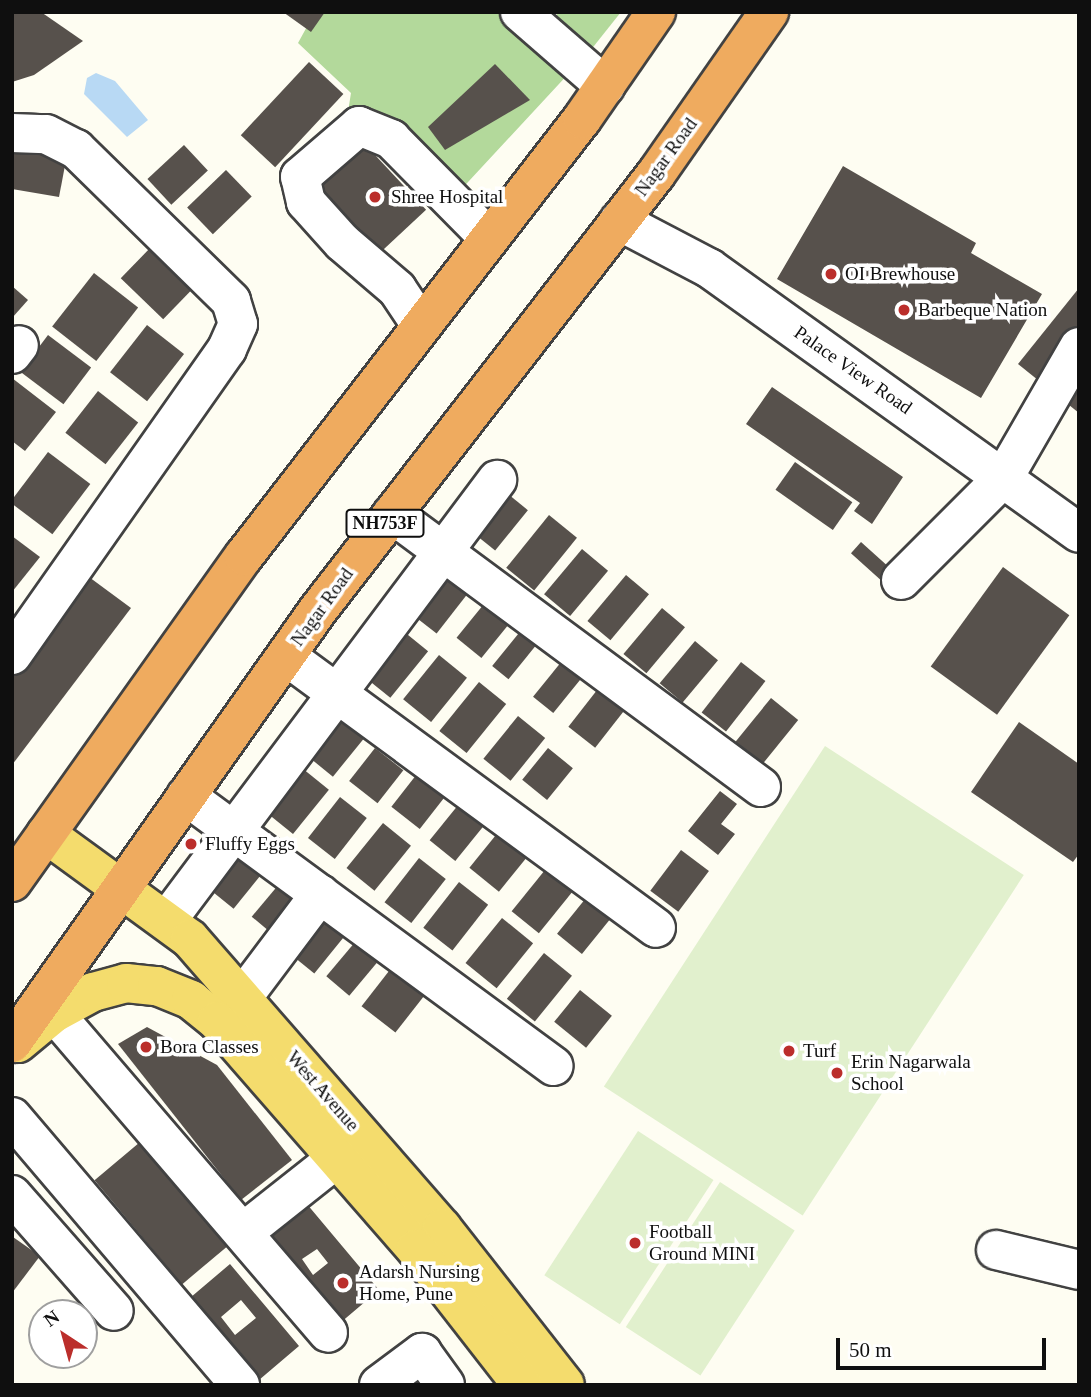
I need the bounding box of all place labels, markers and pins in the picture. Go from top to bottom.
place label: Shree Hospital [391,186,503,208]
marker: Shree Hospital [365,187,385,207]
place label: OI Brewhouse [845,263,955,285]
marker: OI Brewhouse [823,266,839,282]
place label: Barbeque Nation [918,299,1047,321]
marker: Barbeque Nation [896,302,912,318]
place label: Fluffy Eggs [205,833,295,855]
marker: Fluffy Eggs [183,836,199,852]
place label: Bora Classes [160,1036,259,1058]
marker: Bora Classes [138,1039,154,1055]
place label: Turf [803,1040,836,1062]
marker: Turf [781,1043,797,1059]
place label: Erin Nagarwala School [851,1051,971,1095]
marker: Erin Nagarwala School [829,1065,845,1081]
place label: Football Ground MINI [649,1221,755,1265]
marker: Football Ground MINI [627,1235,643,1251]
place label: Adarsh Nursing Home, Pune [359,1261,480,1305]
marker: Adarsh Nursing Home, Pune [333,1273,353,1293]

